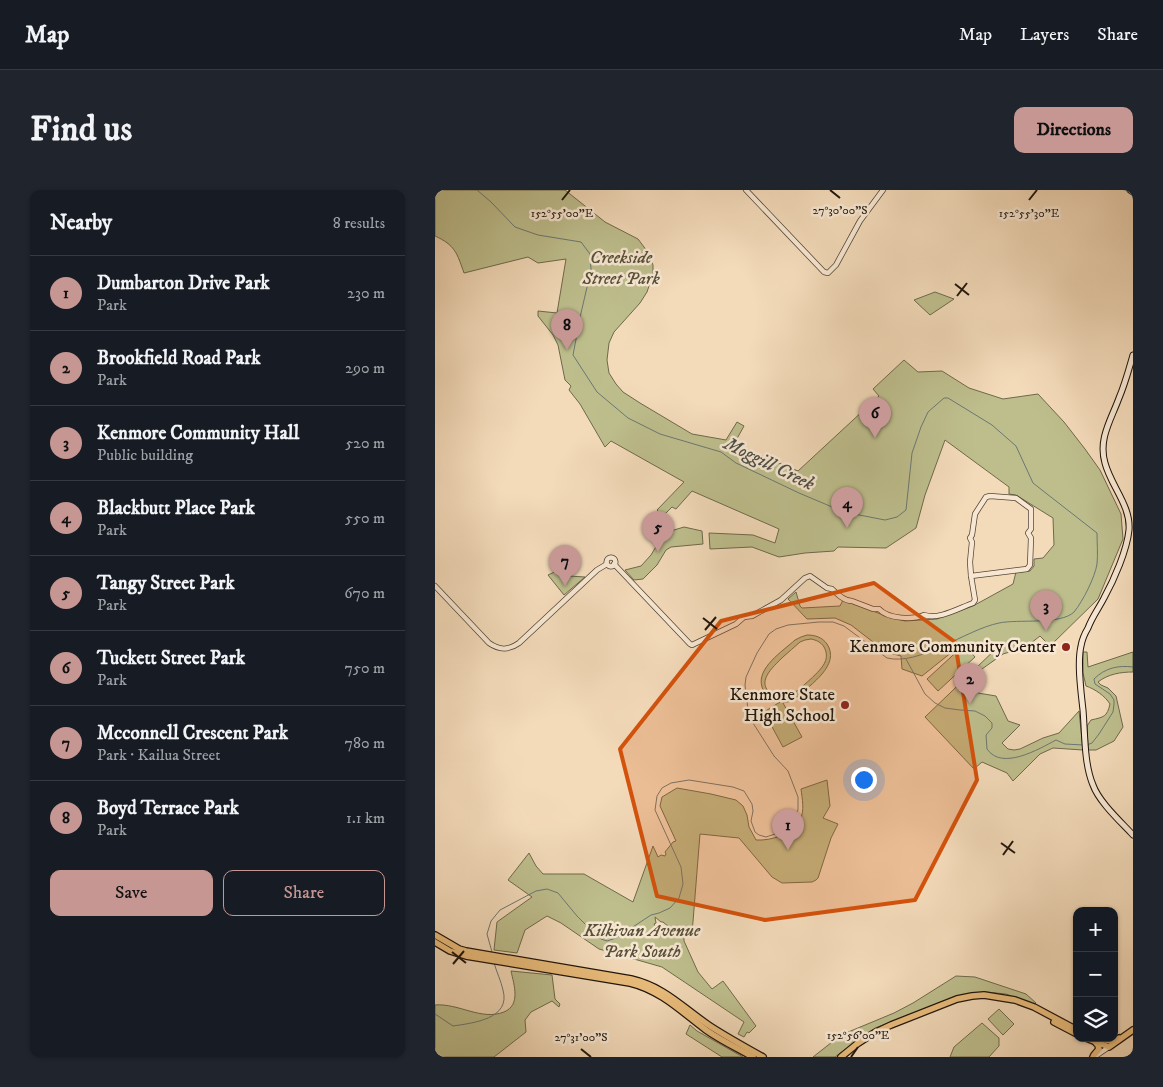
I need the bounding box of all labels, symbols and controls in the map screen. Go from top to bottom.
text: Map [25,20,69,50]
text: Map [959,24,992,46]
text: Layers [1020,24,1069,46]
text: Share [1097,24,1138,46]
button: Directions [1014,107,1133,153]
text: Find us [30,108,132,152]
text: 27°30'00"S [813,203,867,218]
text: 152°55'00"E [531,206,594,221]
text: 152°55'30"E [999,206,1060,221]
text: Nearby [50,210,112,236]
text: 8 results [333,213,385,233]
park label: Creekside Street Park [581,247,660,290]
text: Dumbarton Drive Park [97,272,270,295]
text: 1 [63,283,69,303]
text: 230 m [347,283,385,303]
text: Park [97,295,127,315]
pin: 8 [551,309,583,350]
text: Brookfield Road Park [97,347,261,370]
text: 2 [62,358,70,378]
text: 290 m [345,358,385,378]
text: Park [97,370,127,390]
pin: 6 [859,397,891,438]
text: Kenmore Community Hall [97,422,299,445]
water label: Moggill Creek [718,431,818,496]
text: 3 [63,433,69,453]
text: 520 m [345,433,385,453]
text: Public building [97,445,193,465]
pin: 4 [831,487,863,528]
text: Blackbutt Place Park [97,497,255,520]
text: 4 [61,508,71,528]
text: 550 m [345,508,385,528]
pin: 5 [642,511,674,552]
text: Park [97,520,127,540]
pin: 7 [549,545,581,586]
text: Tangy Street Park [97,572,235,595]
text: 5 [62,583,70,603]
text: 670 m [344,583,385,603]
pin: 3 [1030,590,1062,631]
text: Park [97,595,127,615]
place label: Kenmore Community Center [849,636,1056,658]
marker: Kenmore Community Center [1060,641,1072,653]
text: Tuckett Street Park [97,647,245,670]
text: 6 [62,658,70,678]
text: 750 m [345,658,385,678]
pin: 2 [954,663,986,704]
text: Park [97,670,127,690]
place label: Kenmore State High School [729,684,836,727]
marker: Kenmore State High School [839,699,851,711]
text: Mcconnell Crescent Park [97,722,288,745]
text: 7 [62,733,70,753]
text: 780 m [345,733,385,753]
text: Park · Kailua Street [97,745,220,765]
your location [851,767,877,793]
text: Boyd Terrace Park [97,797,239,820]
text: 8 [62,808,70,828]
text: 1.1 km [346,808,385,828]
pin: 1 [772,809,804,850]
text: Park [97,820,127,840]
button: Save [50,870,213,916]
button: Share [223,870,385,916]
map controls [1073,907,1118,1042]
button: + [1073,907,1118,952]
park label: Kilkivan Avenue Park South [583,920,701,963]
button: − [1073,952,1118,997]
button: layers [1073,997,1118,1042]
text: 152°56'00"E [827,1028,890,1043]
text: 27°31'00"S [555,1030,607,1045]

